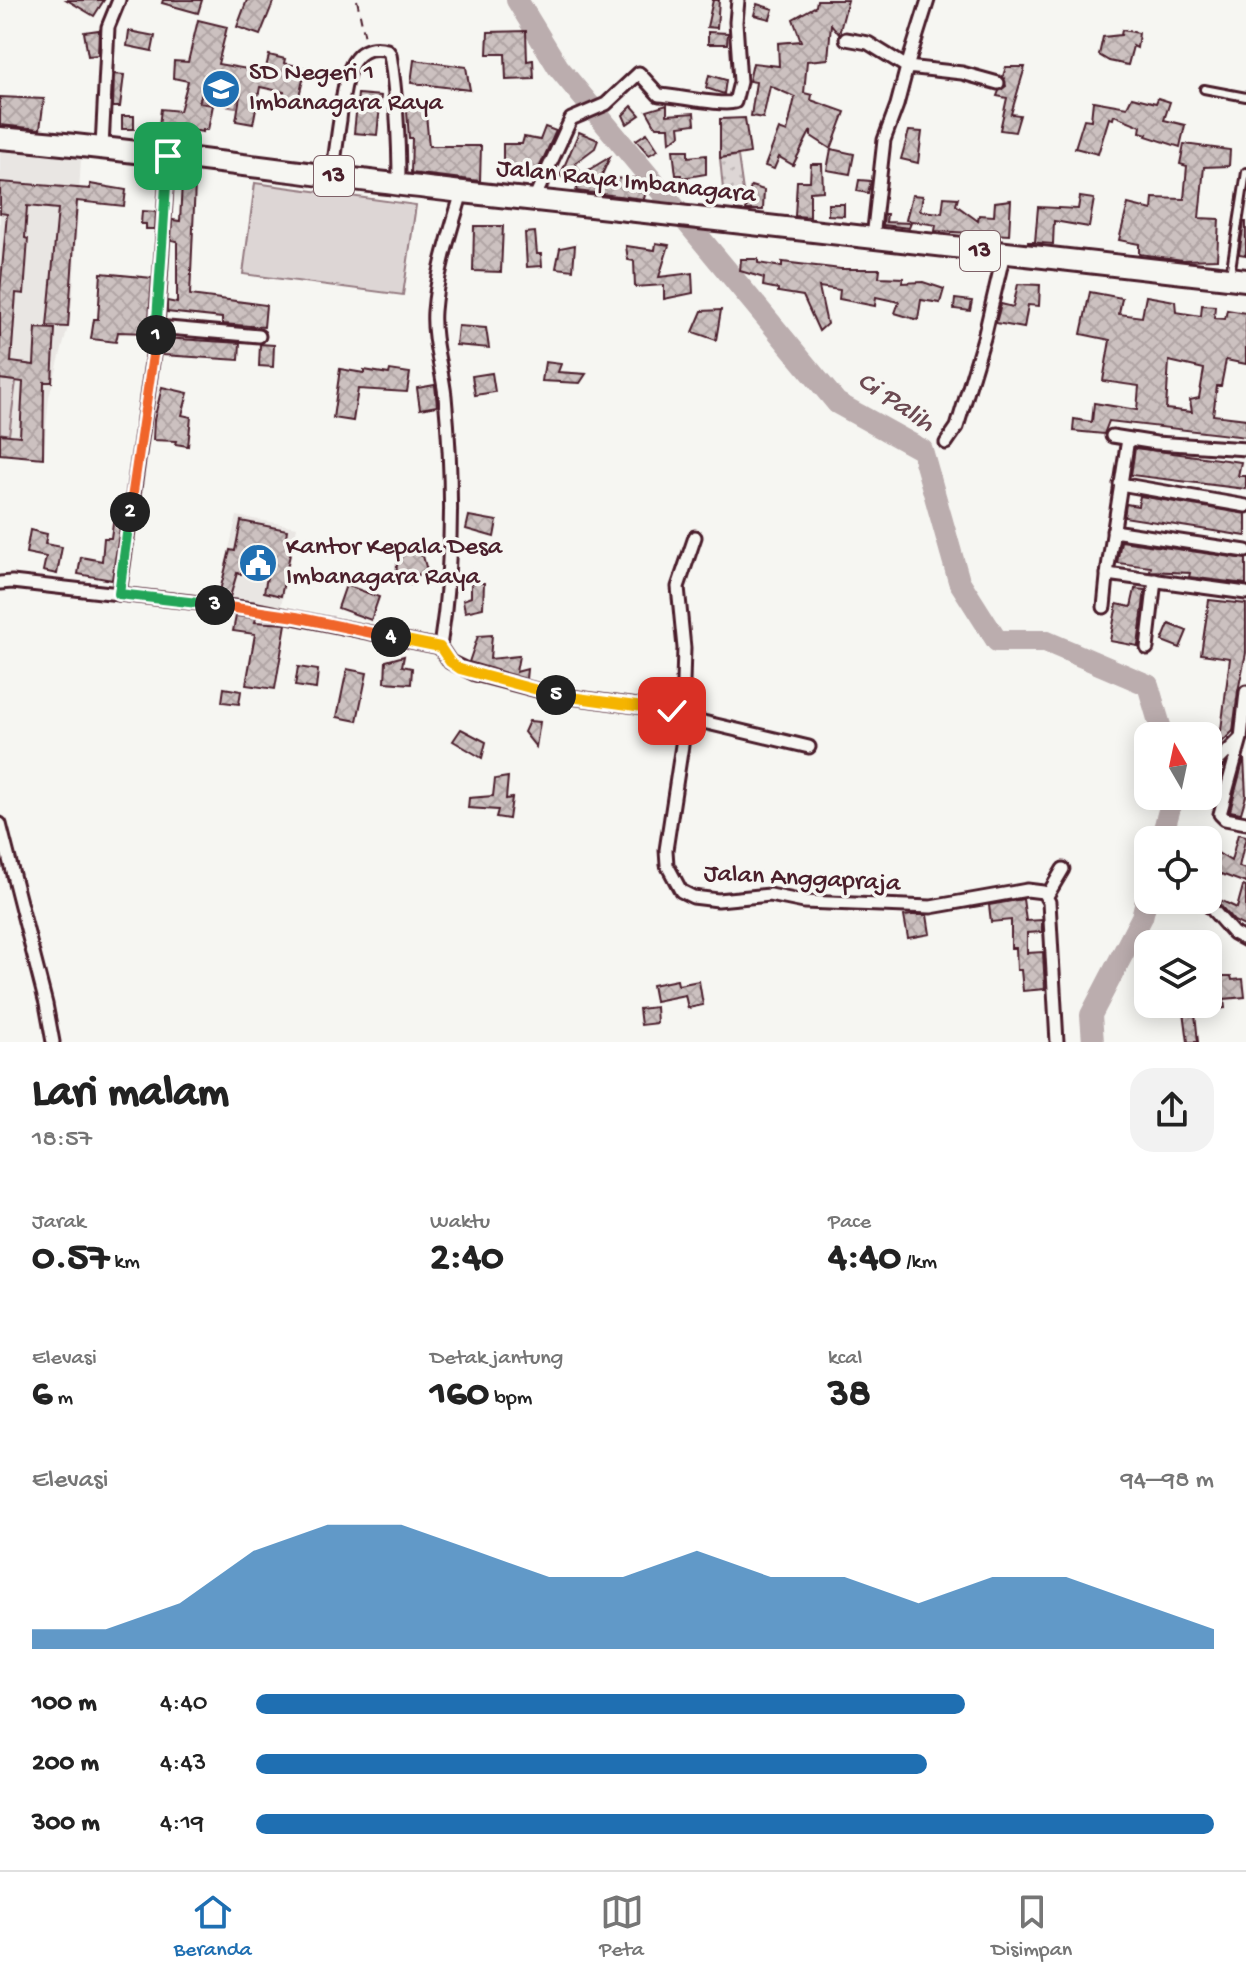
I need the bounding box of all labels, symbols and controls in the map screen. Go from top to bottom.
place label: SD Negeri 1 Imbanagara Raya [249,59,445,120]
school or university icon: SD Negeri 1 Imbanagara Raya [200,68,242,110]
pin [134,122,202,190]
icon: arrive [146,134,190,178]
street label: Jalan Raya Imbanagara [495,154,759,212]
road number: 13 [314,156,354,196]
road number: 13 [960,231,1000,271]
pin: 1 [136,315,176,355]
text: 1 [152,322,160,348]
water label: Ci Palih [850,365,941,441]
pin: 2 [110,492,150,532]
text: 2 [125,499,135,525]
place label: Kantor Kepala Desa Imbanagara Raya [286,533,504,594]
public building icon: Kantor Kepala Desa Imbanagara Raya [237,542,279,584]
pin: 3 [195,585,235,625]
text: 3 [209,592,221,618]
pin: 4 [371,617,411,657]
text: 4 [386,624,396,650]
pin: 5 [536,675,576,715]
pin [638,677,706,745]
text: 5 [550,682,562,708]
icon: check [650,689,694,733]
north arrow [1134,722,1222,810]
map controls [1134,722,1222,1018]
button: locate [1134,826,1222,914]
street label: Jalan Anggapraja [703,859,903,901]
button: layers [1134,930,1222,1018]
button: share [1130,1068,1214,1152]
text: Lari malam [32,1069,229,1121]
text: 18:57 [32,1125,92,1156]
text: Jarak [32,1210,86,1236]
text: Waktu [430,1210,490,1236]
text: Pace [828,1210,871,1236]
text: 0.57 [32,1236,109,1283]
text: 2:40 [430,1236,504,1283]
text: 4:40 [828,1236,901,1283]
text: km [109,1250,140,1276]
text: /km [901,1250,937,1276]
text: Elevasi [32,1346,97,1372]
text: Detak jantung [430,1346,563,1372]
text: kcal [828,1346,862,1372]
text: 6 [32,1372,52,1419]
text: 160 [430,1372,489,1419]
text: 38 [828,1372,871,1419]
text: m [52,1386,73,1412]
text: bpm [489,1386,532,1412]
text: Elevasi [32,1466,108,1497]
text: 94–98 m [1121,1466,1214,1497]
text: 100 m [32,1689,97,1720]
text: 4:40 [160,1689,208,1720]
text: 200 m [32,1749,99,1780]
text: 4:43 [160,1749,206,1780]
text: 300 m [32,1809,100,1840]
text: 4:19 [160,1809,204,1840]
tab: Beranda [174,1890,252,1964]
tab: Peta [599,1890,644,1964]
tab: Disimpan [991,1890,1072,1964]

